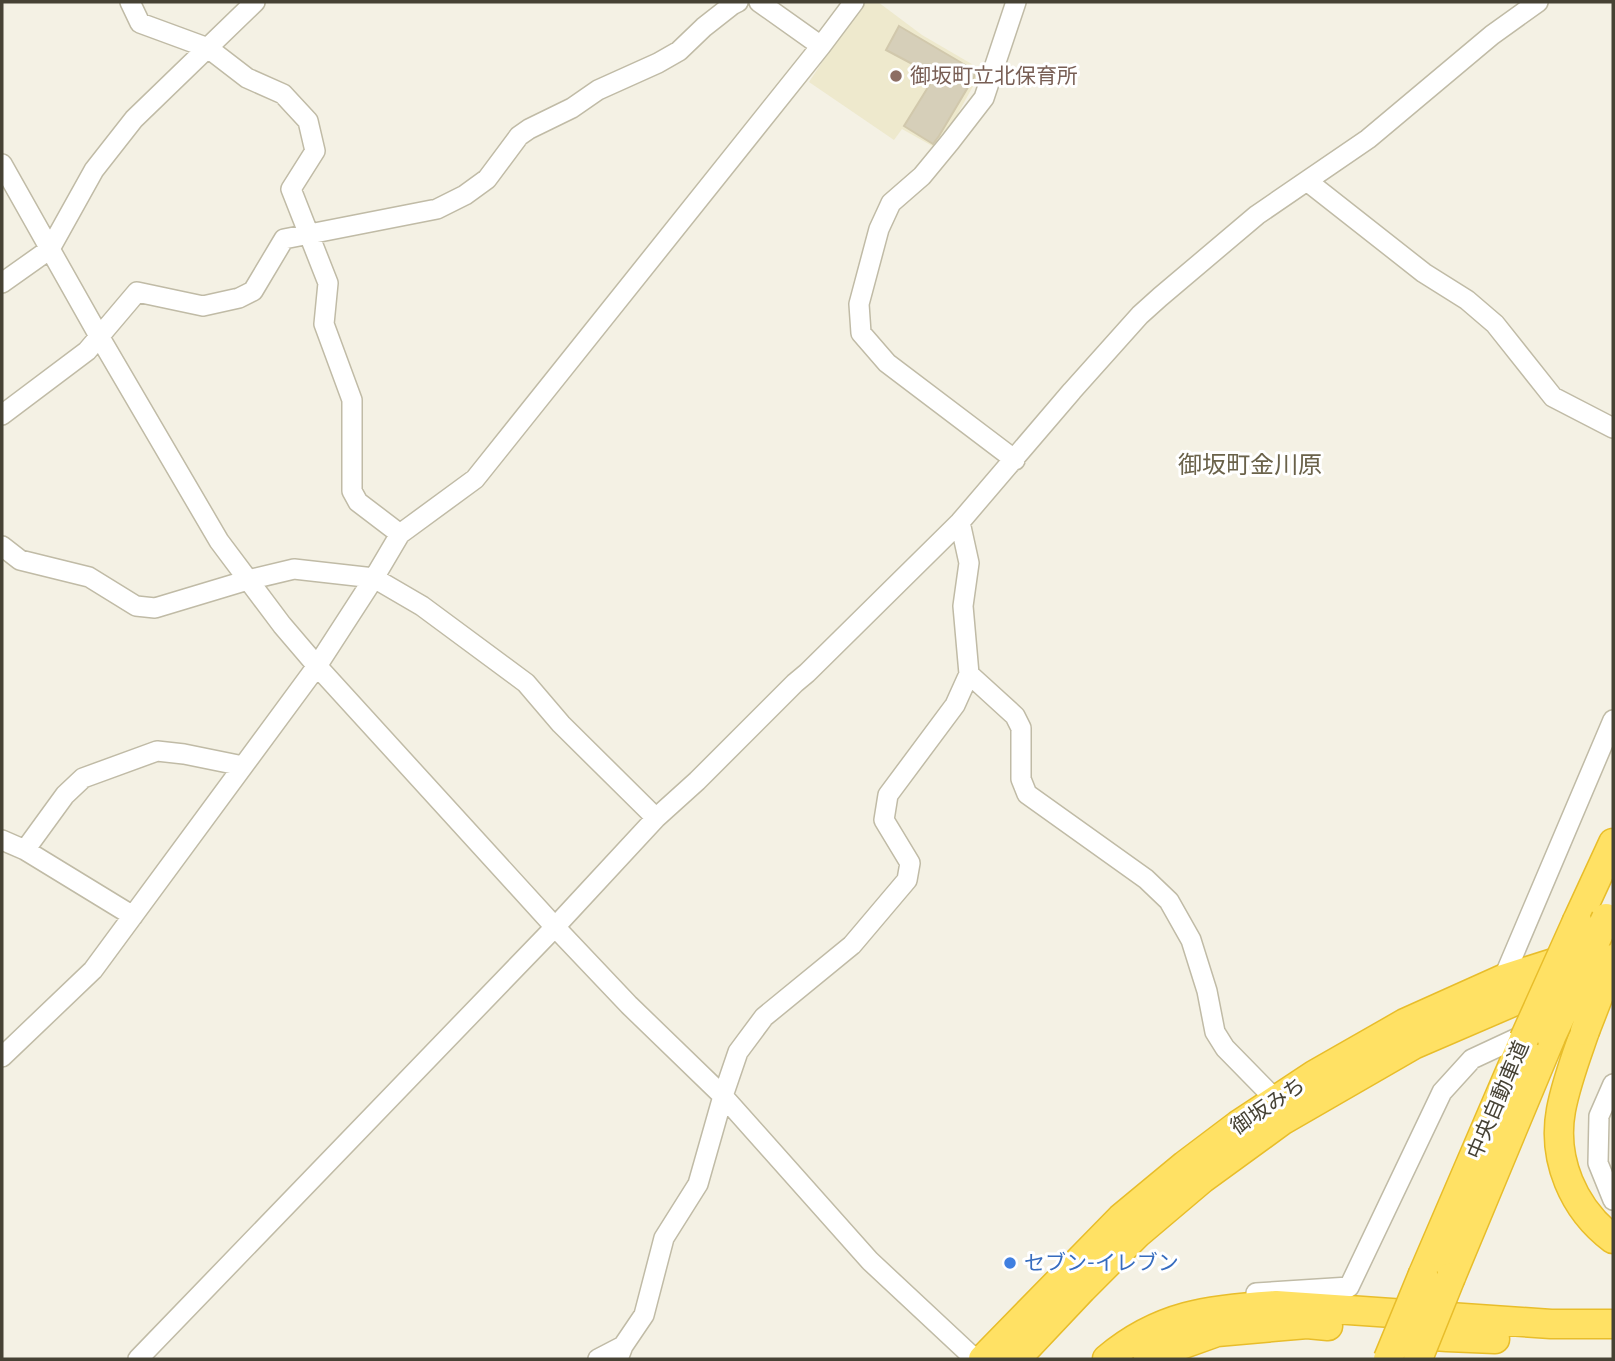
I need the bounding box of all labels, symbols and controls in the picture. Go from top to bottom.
place label: 御坂町立北保育所 [910,63,1078,89]
marker: 御坂町立北保育所 [888,68,904,84]
district label: 御坂町金川原 [1178,451,1322,479]
street label: 中央自動車道 [1461,1037,1535,1163]
street label: 御坂みち [1226,1072,1310,1140]
place label: セブン-イレブン [1024,1250,1179,1276]
marker: セブン-イレブン [1002,1255,1018,1271]

